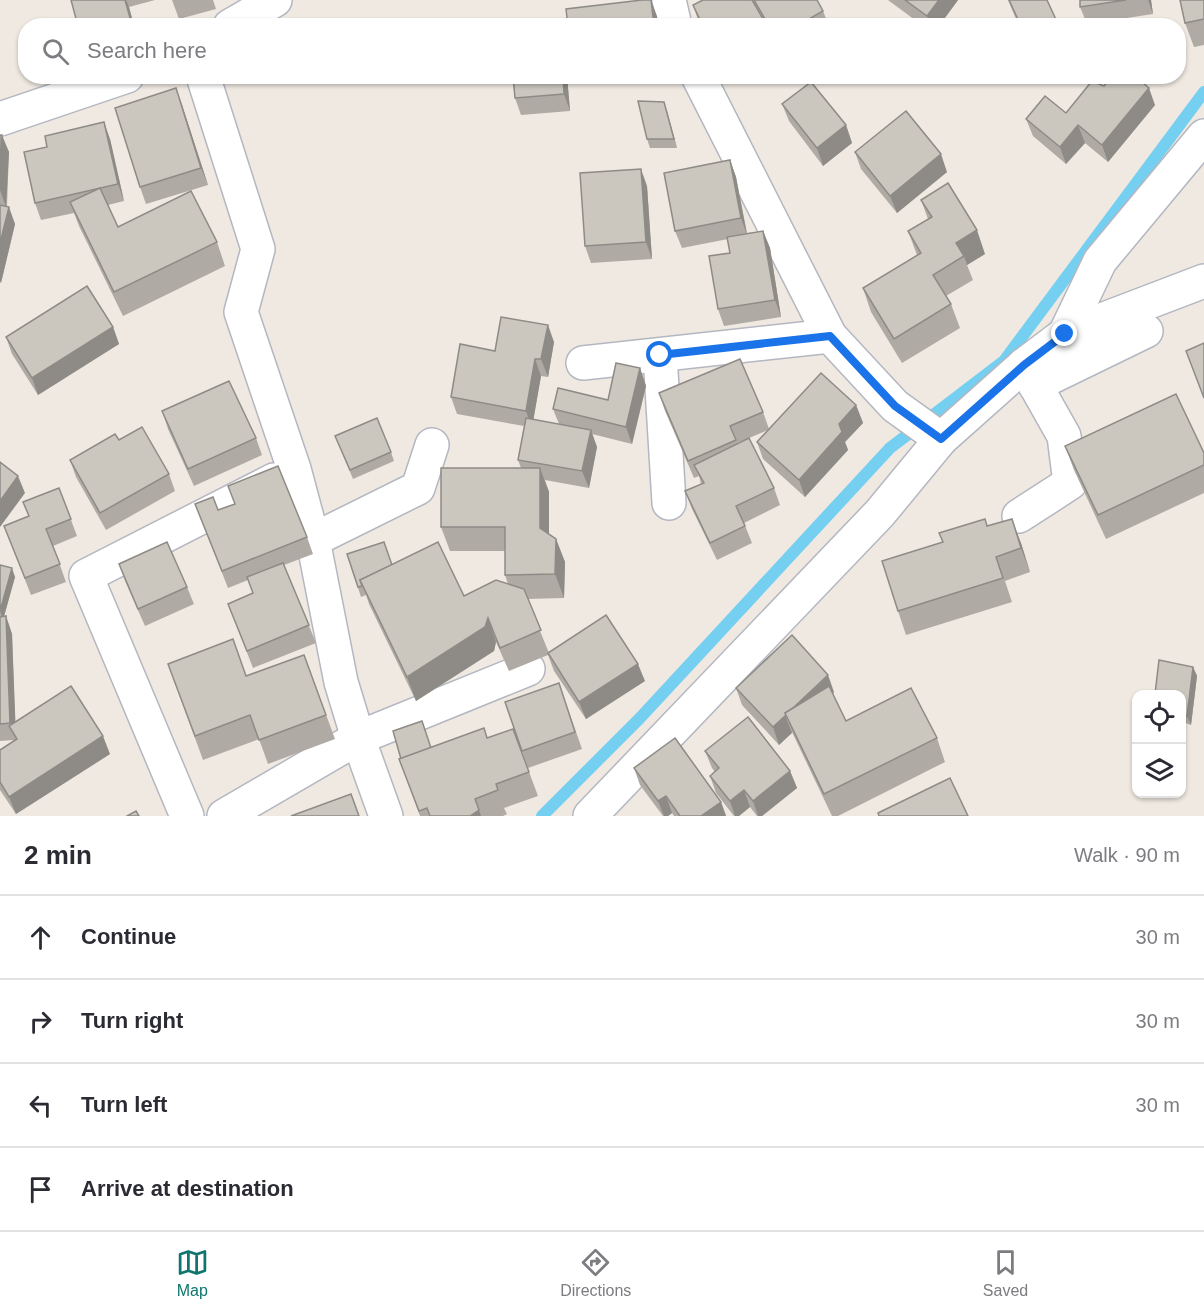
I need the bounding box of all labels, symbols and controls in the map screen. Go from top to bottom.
search box [18,18,1186,84]
icon: search [39,35,72,68]
text: Search here [87,38,207,63]
route end [1051,320,1077,346]
route start [646,341,672,367]
map controls [1132,690,1186,798]
button: locate [1132,690,1186,744]
button: layers [1132,744,1186,798]
text: 2 min [24,840,92,870]
text: Walk · 90 m [1074,844,1180,866]
icon: ahead [24,921,57,954]
text: Continue [81,924,176,949]
text: 30 m [1136,926,1180,948]
icon: right [24,1005,57,1038]
text: Turn right [81,1008,183,1033]
text: 30 m [1136,1010,1180,1032]
icon: left [24,1089,57,1122]
text: Turn left [81,1092,167,1117]
text: 30 m [1136,1094,1180,1116]
icon: arrive [24,1173,57,1206]
text: Arrive at destination [81,1176,294,1201]
tab: Map [176,1246,209,1300]
tab: Directions [560,1246,631,1300]
tab: Saved [983,1246,1028,1300]

